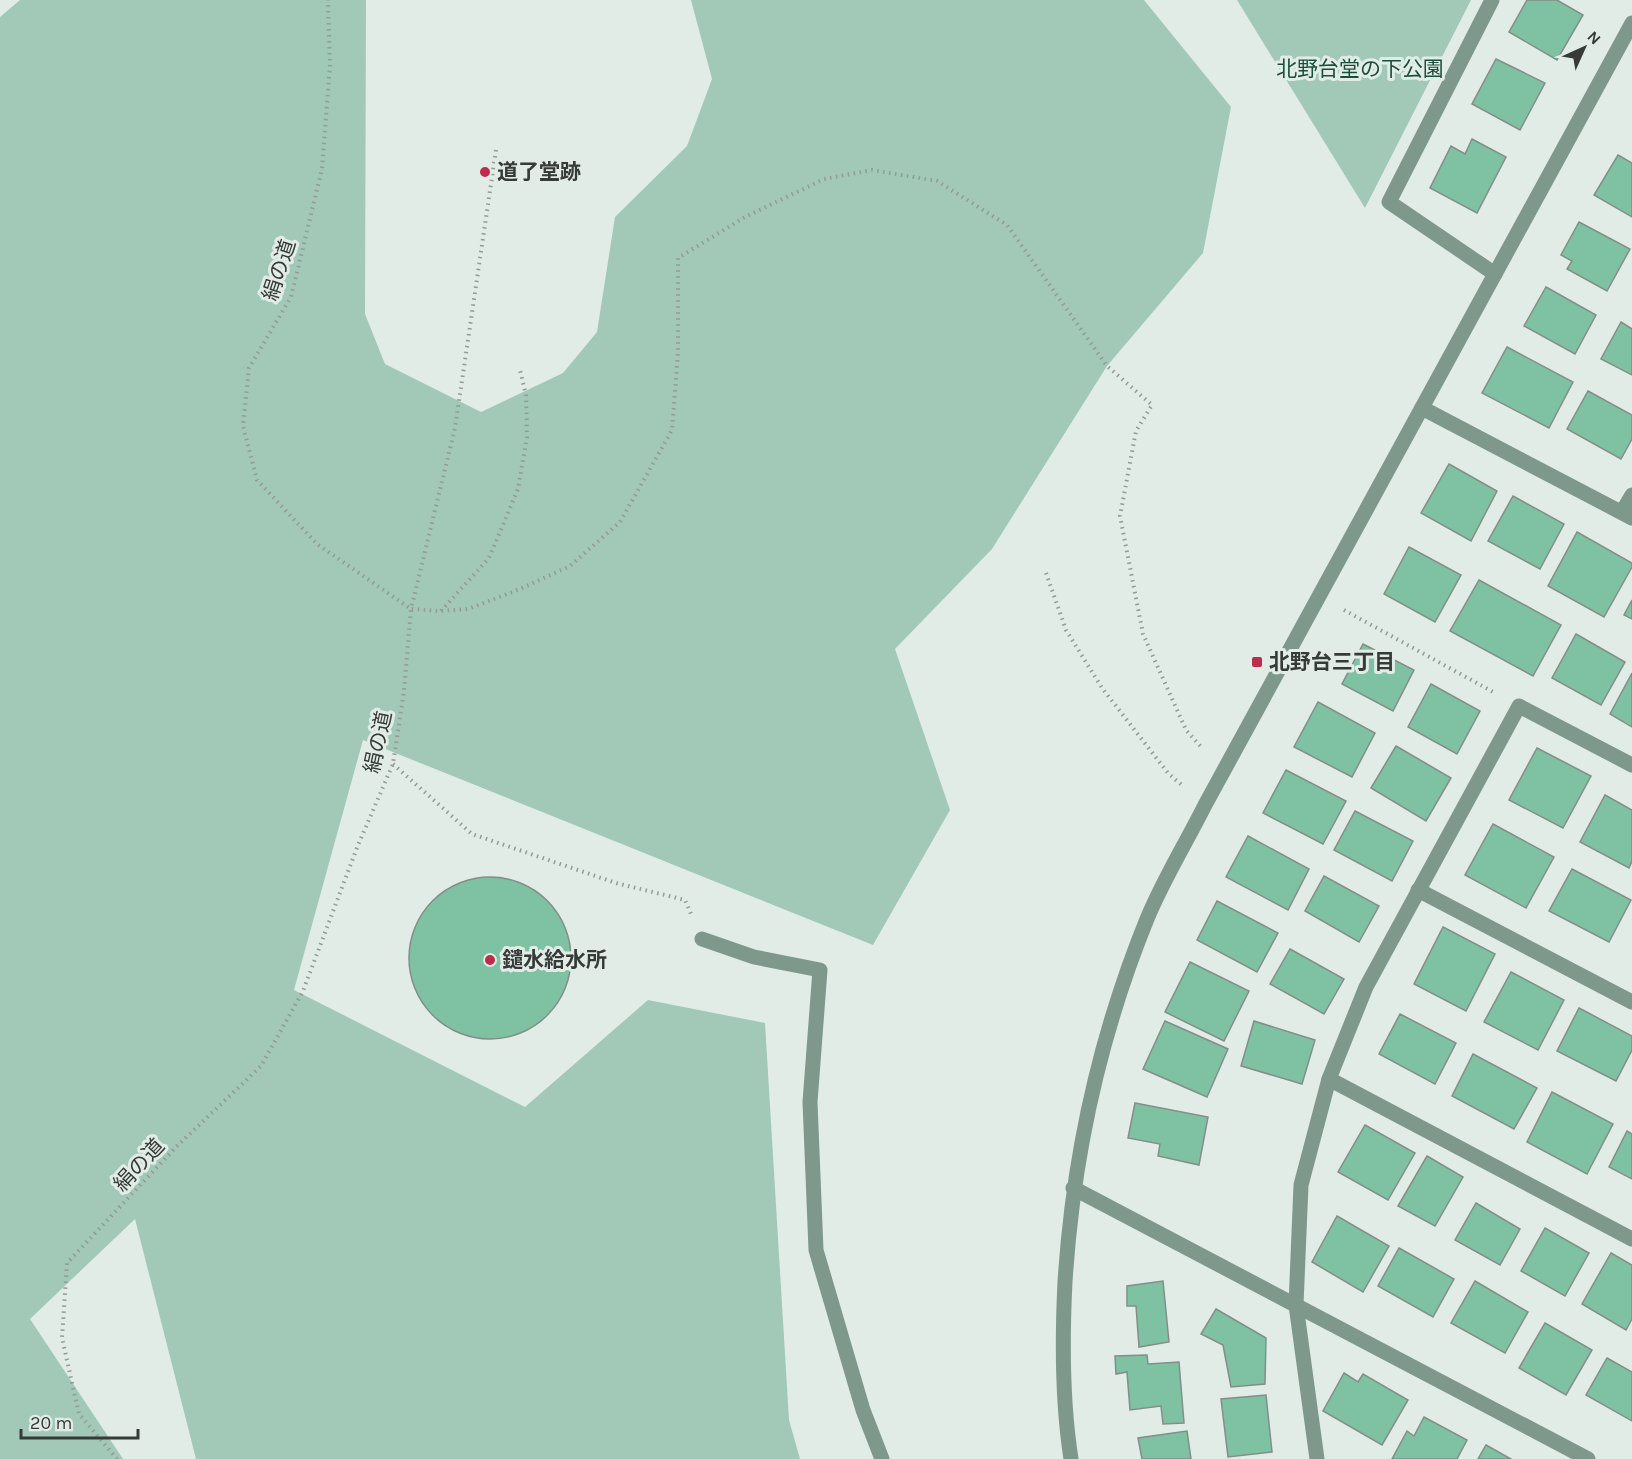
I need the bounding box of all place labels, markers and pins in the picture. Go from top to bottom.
place label: 道了堂跡 [497,160,581,184]
marker: 道了堂跡 [478,165,492,179]
place label: 北野台三丁目 [1269,650,1395,674]
marker: 北野台三丁目 [1250,655,1264,669]
place label: 鑓水給水所 [502,948,607,972]
marker: 鑓水給水所 [483,953,497,967]

